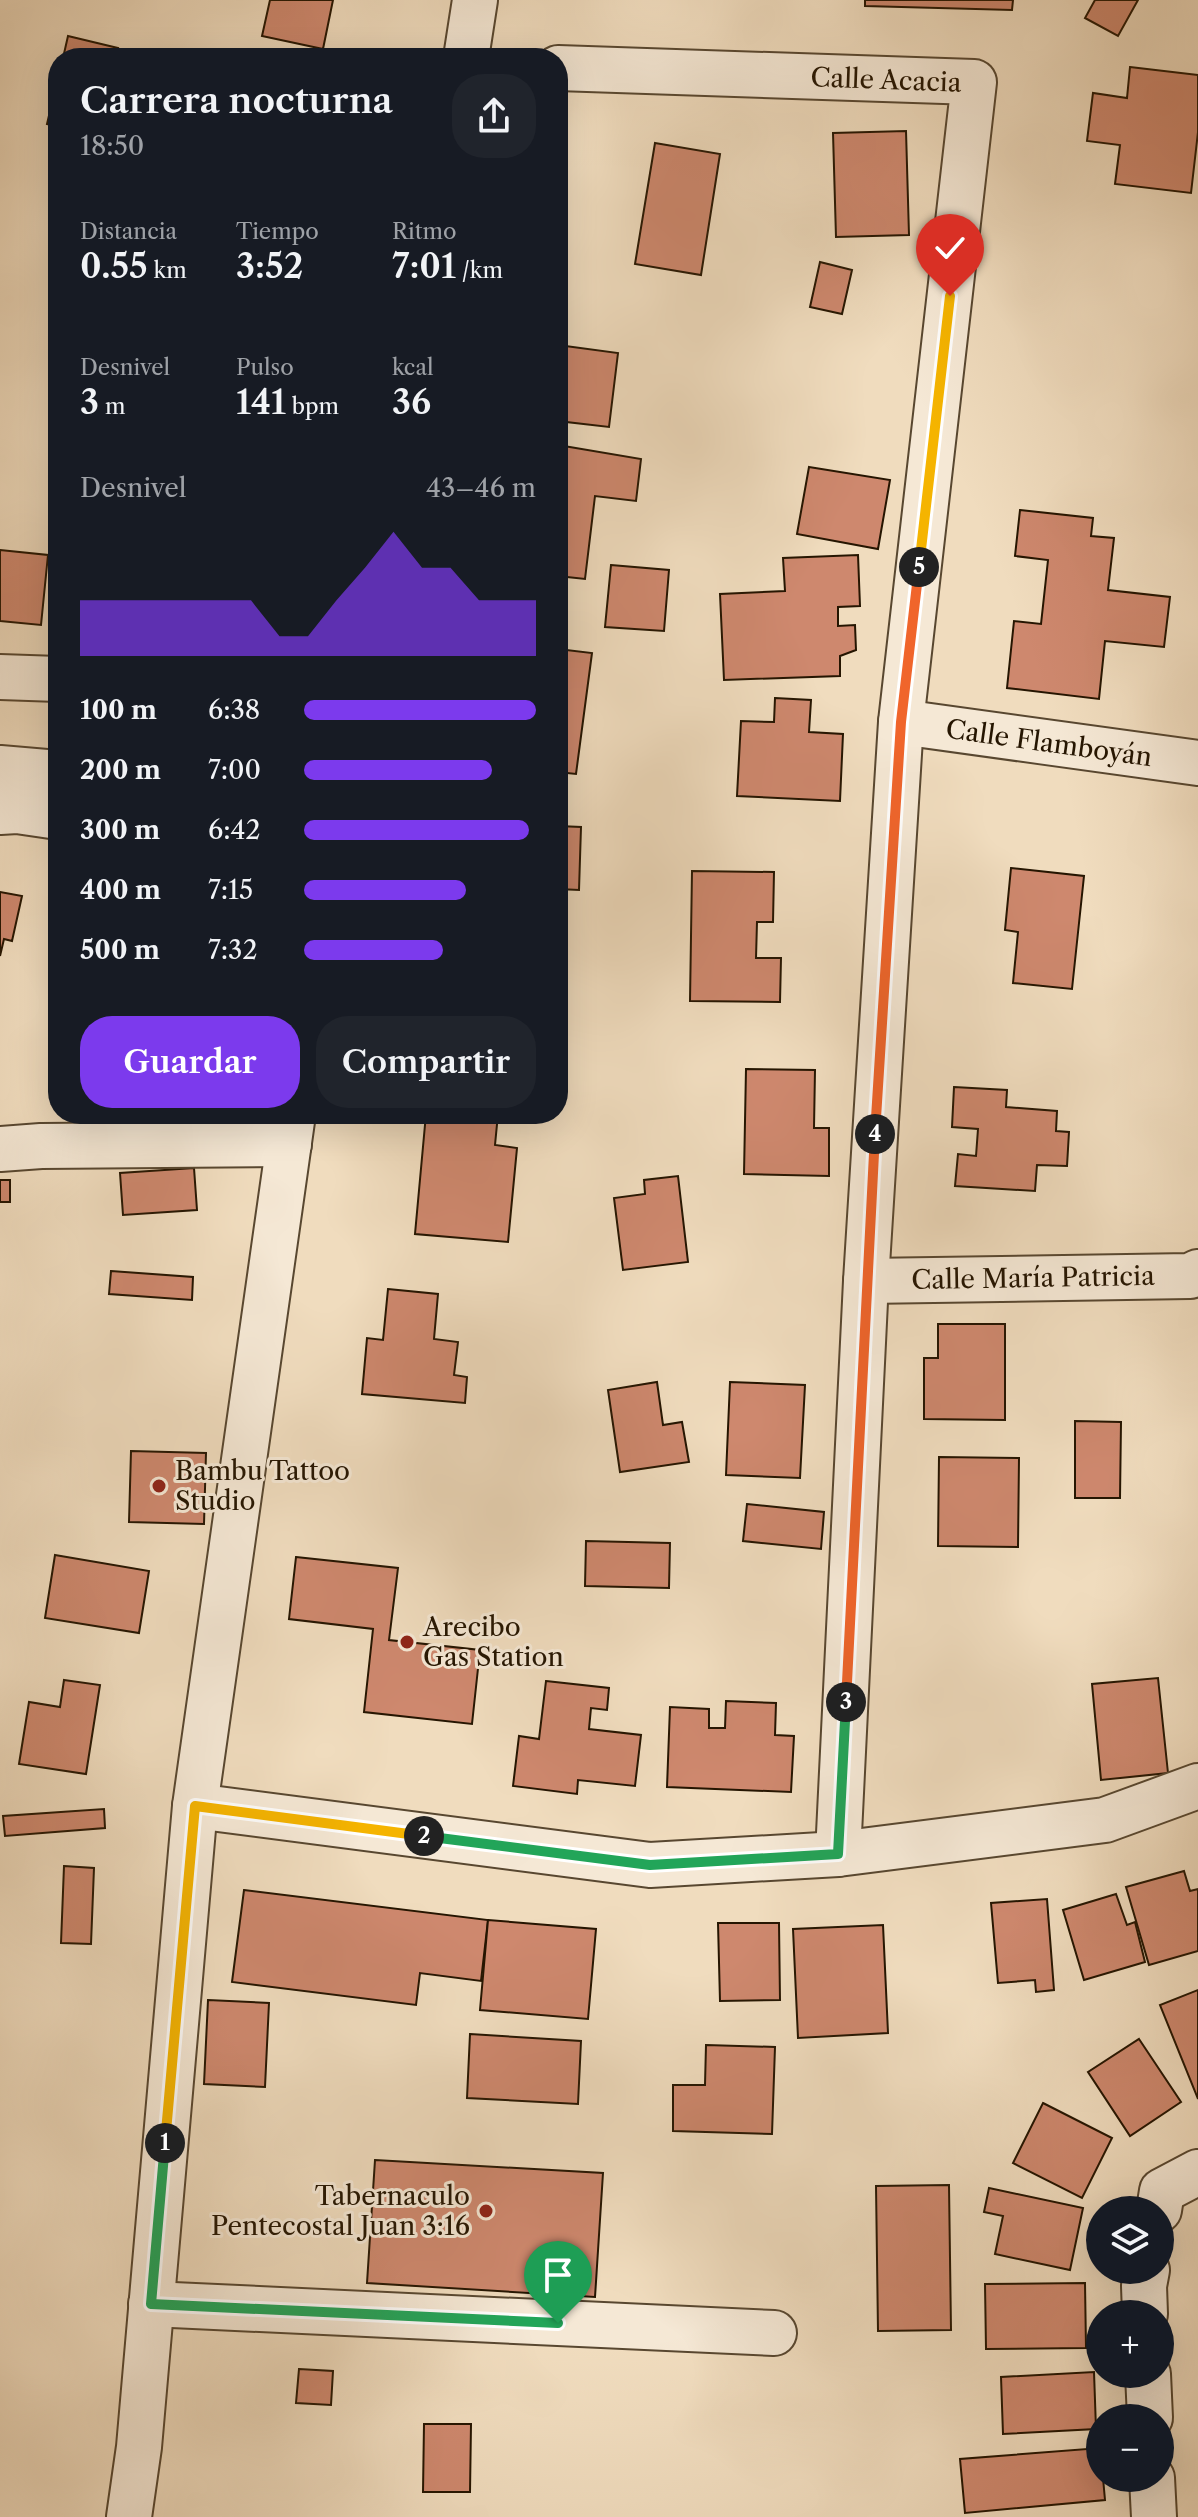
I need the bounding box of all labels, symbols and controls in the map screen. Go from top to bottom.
street label: Calle Acacia [810,61,962,99]
button: share [452,74,536,158]
text: Carrera nocturna [80,78,393,122]
text: 18:50 [80,130,144,162]
pin [916,214,984,296]
text: Distancia [80,218,177,245]
text: Tiempo [236,218,319,245]
text: Ritmo [392,218,457,245]
icon: check [928,226,972,270]
text: 0.55 [80,245,148,287]
text: 3:52 [236,245,304,287]
text: 7:01 [392,245,456,287]
text: km [148,257,187,284]
text: /km [456,257,503,284]
text: Desnivel [80,354,170,381]
text: Pulso [236,354,294,381]
text: kcal [392,354,434,381]
text: 3 [80,381,99,423]
text: 141 [236,381,286,423]
text: 36 [392,381,431,423]
text: m [99,393,125,420]
text: bpm [286,393,339,420]
text: Desnivel [80,472,187,504]
text: 43–46 m [426,472,536,504]
pin: 5 [899,547,939,587]
text: 5 [913,553,925,580]
text: 100 m [80,694,157,726]
text: 6:38 [208,694,260,726]
street label: Calle Flamboyán [944,713,1154,773]
text: 200 m [80,754,161,786]
text: 7:00 [208,754,261,786]
text: 300 m [80,814,160,846]
text: 6:42 [208,814,261,846]
text: 400 m [80,874,161,906]
text: 7:15 [208,874,253,906]
text: 500 m [80,934,160,966]
text: 7:32 [208,934,257,966]
button: Guardar [80,1016,300,1108]
button: Compartir [316,1016,536,1108]
pin: 4 [855,1114,895,1154]
text: 4 [868,1120,882,1147]
street label: Calle María Patricia [911,1260,1155,1296]
place label: Bambu Tattoo Studio [175,1455,350,1517]
marker: Bambu Tattoo Studio [150,1477,168,1495]
place label: Arecibo Gas Station [422,1611,564,1673]
marker: Arecibo Gas Station [398,1633,416,1651]
pin: 3 [826,1682,866,1722]
text: 3 [840,1688,852,1715]
pin: 2 [404,1816,444,1856]
text: 2 [418,1822,431,1849]
pin: 1 [145,2123,185,2163]
text: 1 [160,2129,170,2156]
place label: Tabernaculo Pentecostal Juan 3:16 [211,2180,470,2242]
map controls [1086,2196,1174,2492]
button: layers [1086,2196,1174,2284]
marker: Tabernaculo Pentecostal Juan 3:16 [477,2202,495,2220]
pin [524,2241,592,2323]
icon: arrive [536,2253,580,2297]
button: + [1086,2300,1174,2388]
button: − [1086,2404,1174,2492]

